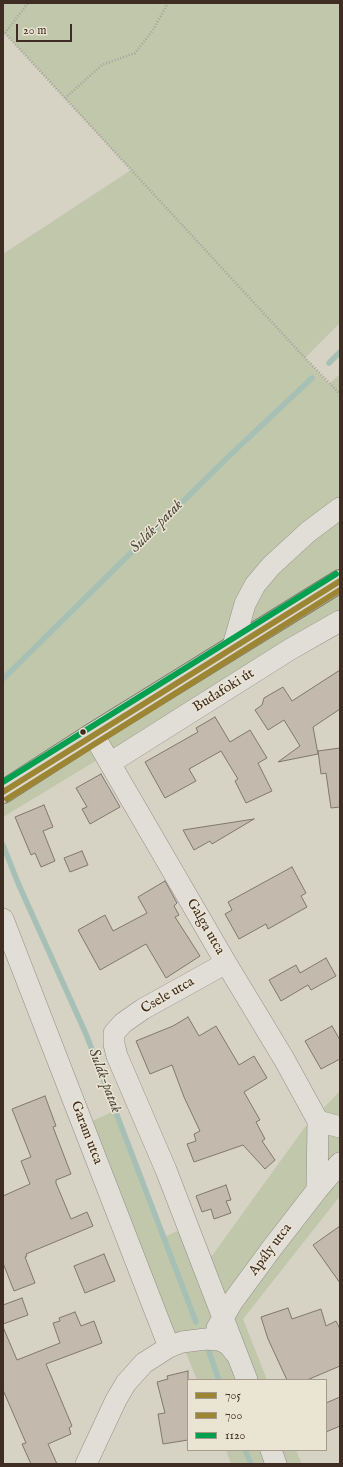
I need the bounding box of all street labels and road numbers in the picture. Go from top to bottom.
street label: Budafoki út [190,666,258,716]
street label: Galga utca [182,896,228,958]
street label: Csele utca [138,974,198,1018]
street label: Garam utca [66,1099,106,1167]
street label: Apály utca [246,1221,296,1279]

